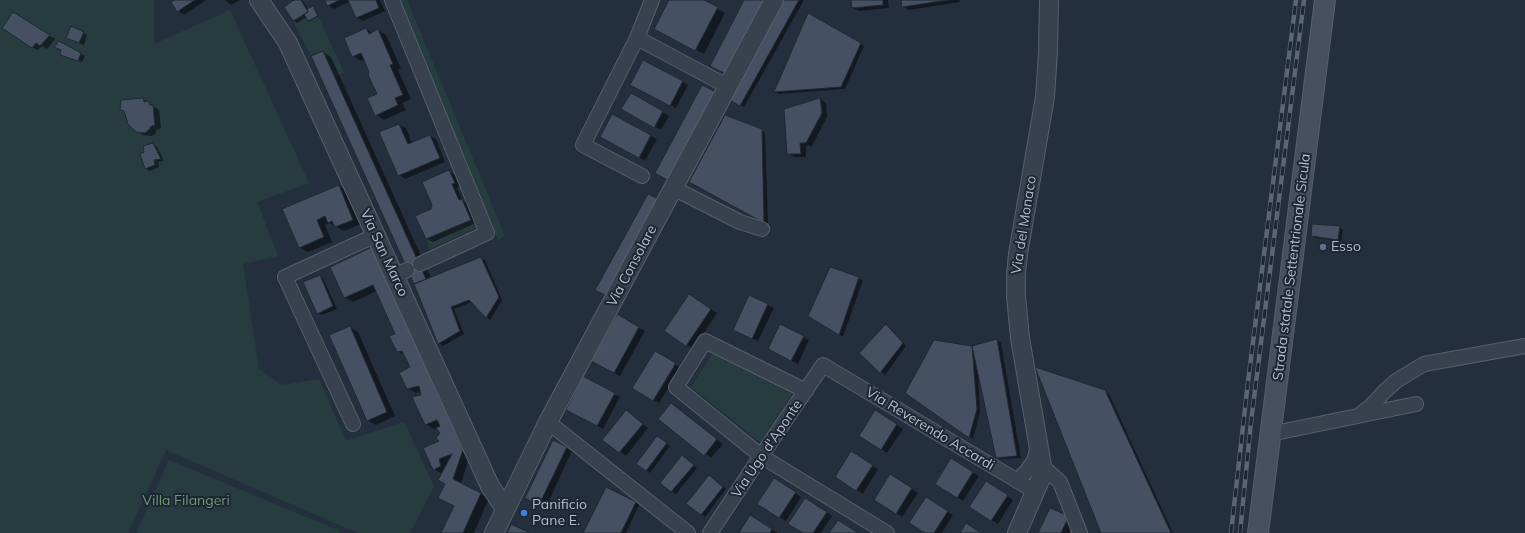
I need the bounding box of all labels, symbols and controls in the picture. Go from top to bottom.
street label: Strada statale Settentrionale Sicula [1270,153,1314,381]
street label: Via del Monaco [1008,175,1040,275]
street label: Via San Marco [356,207,412,299]
street label: Via Consolare [604,222,660,310]
place label: Esso [1331,239,1361,255]
marker: Esso [1318,242,1328,252]
street label: Via Reverendo Accardi [863,384,997,474]
street label: Via Ugo d'Aponte [728,397,806,501]
park label: Villa Filangeri [142,493,230,509]
place label: Panificio Pane E. [532,497,587,530]
marker: Panificio Pane E. [519,508,529,518]

